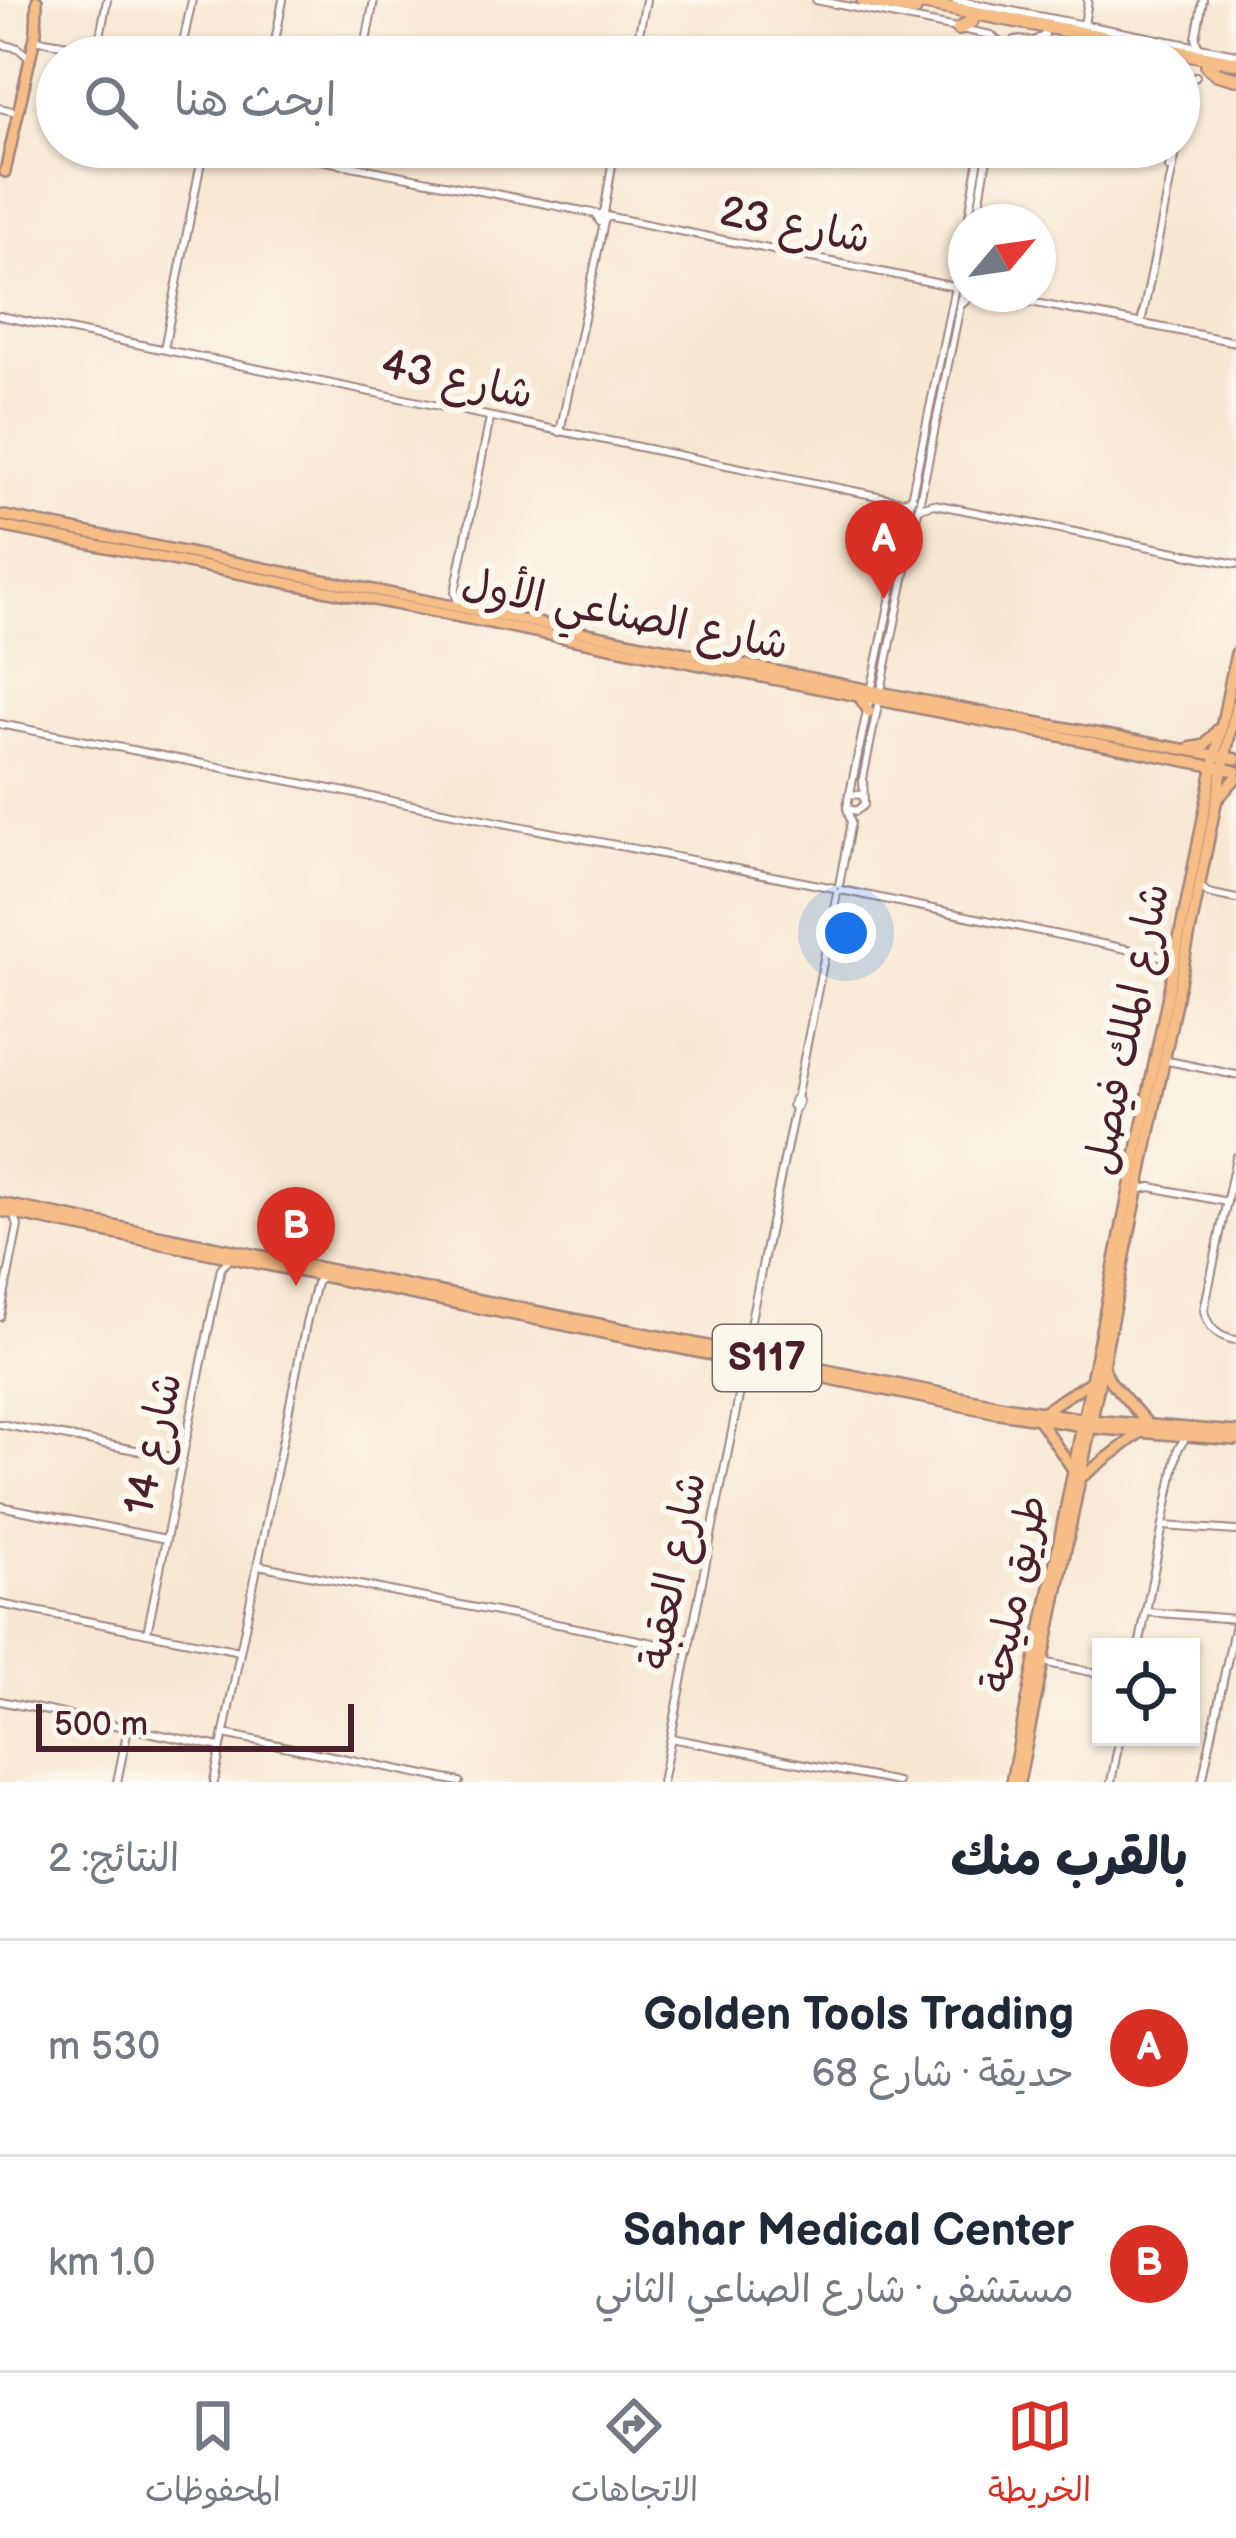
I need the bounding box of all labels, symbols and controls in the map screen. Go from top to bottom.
search box [36,36,1200,168]
icon: search [78,69,144,135]
text: ابحث هنا [174,74,337,129]
street label: شارع 23 [715,186,874,267]
north arrow [948,204,1056,312]
street label: شارع 43 [376,339,537,423]
pin: A [845,500,923,599]
street label: شارع الصناعي الأول [456,554,793,680]
street label: شارع الملك فيصل [1075,879,1183,1179]
your location [816,903,876,963]
pin: B [257,1187,335,1286]
road number: S117 [713,1325,821,1391]
street label: شارع 14 [114,1368,196,1520]
street label: شارع العقبة [630,1468,720,1674]
street label: طريق مليحة [971,1491,1059,1697]
map controls [1092,1638,1200,1746]
button: locate [1092,1638,1200,1746]
scale bar [36,1698,354,1751]
text: 500 m [54,1705,148,1745]
text: بالقرب منك [951,1828,1188,1889]
text: النتائج: 2 [48,1836,179,1883]
text: Golden Tools Trading [644,1988,1074,2043]
text: 530 m [48,2024,160,2071]
text: A [1137,2024,1161,2071]
text: حديقة · شارع 68 [811,2051,1074,2098]
text: Sahar Medical Center [623,2204,1074,2259]
text: 1.0 km [48,2240,156,2287]
text: B [1135,2240,1163,2287]
text: مستشفى · شارع الصناعي الثاني [595,2267,1074,2314]
tab: المحفوظات [145,2393,281,2519]
tab: الاتجاهات [571,2393,698,2519]
tab: الخريطة [988,2393,1091,2519]

